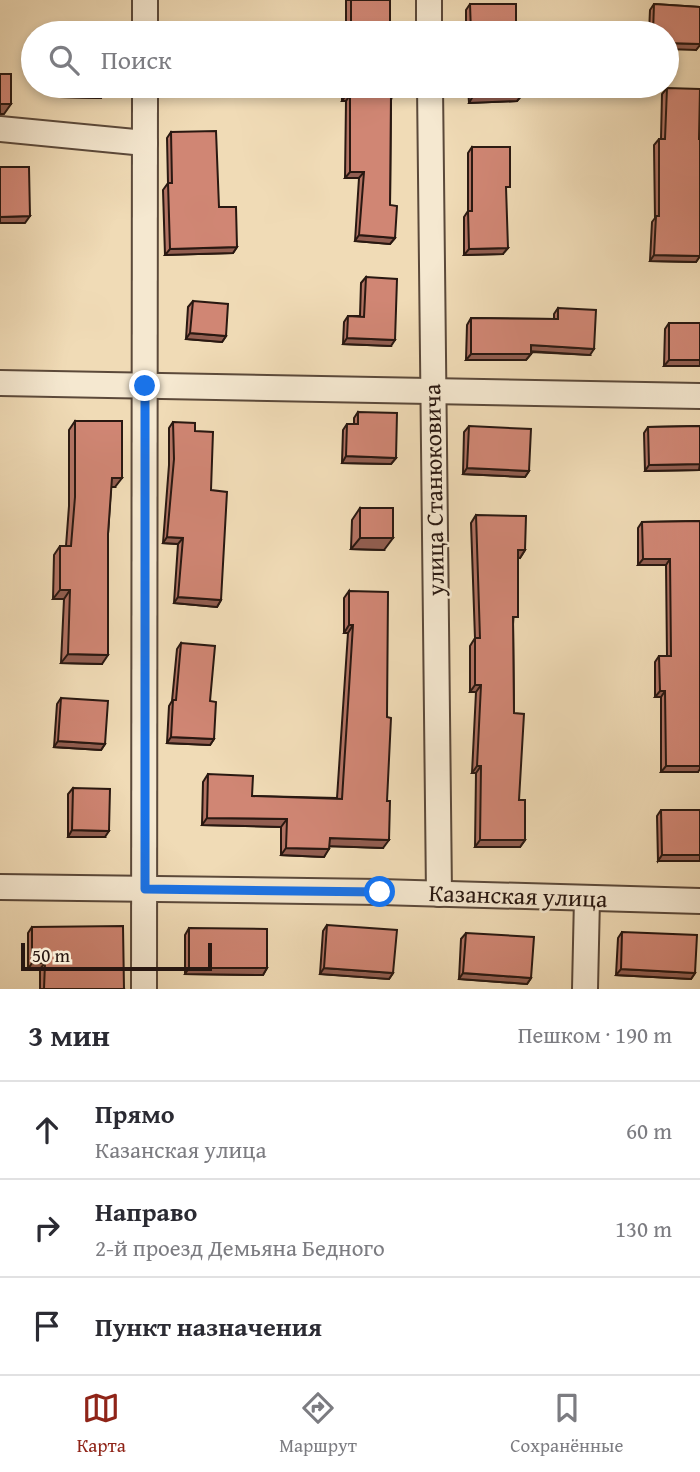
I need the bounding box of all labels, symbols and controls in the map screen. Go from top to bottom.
search box [21,21,679,98]
text: Поиск [101,40,172,79]
icon: search [45,41,83,79]
route end [129,370,160,401]
street label: улица Станюковича [414,383,453,598]
street label: Казанская улица [428,875,609,916]
route start [364,876,395,907]
scale bar [21,940,212,972]
text: 50 m [32,941,70,969]
text: 3 мин [28,1013,110,1057]
text: Пешком · 190 m [518,1018,672,1051]
text: Прямо [95,1094,175,1133]
icon: ahead [28,1111,66,1149]
text: 60 m [626,1114,672,1147]
text: Казанская улица [95,1133,266,1166]
text: Направо [95,1192,197,1231]
icon: right [28,1209,66,1247]
text: 130 m [615,1212,672,1245]
text: 2-й проезд Демьяна Бедного [95,1231,385,1264]
icon: arrive [28,1307,66,1345]
text: Пункт назначения [95,1307,322,1346]
tab: Карта [77,1389,126,1459]
tab: Маршрут [279,1389,357,1459]
tab: Сохранённые [510,1389,623,1459]

